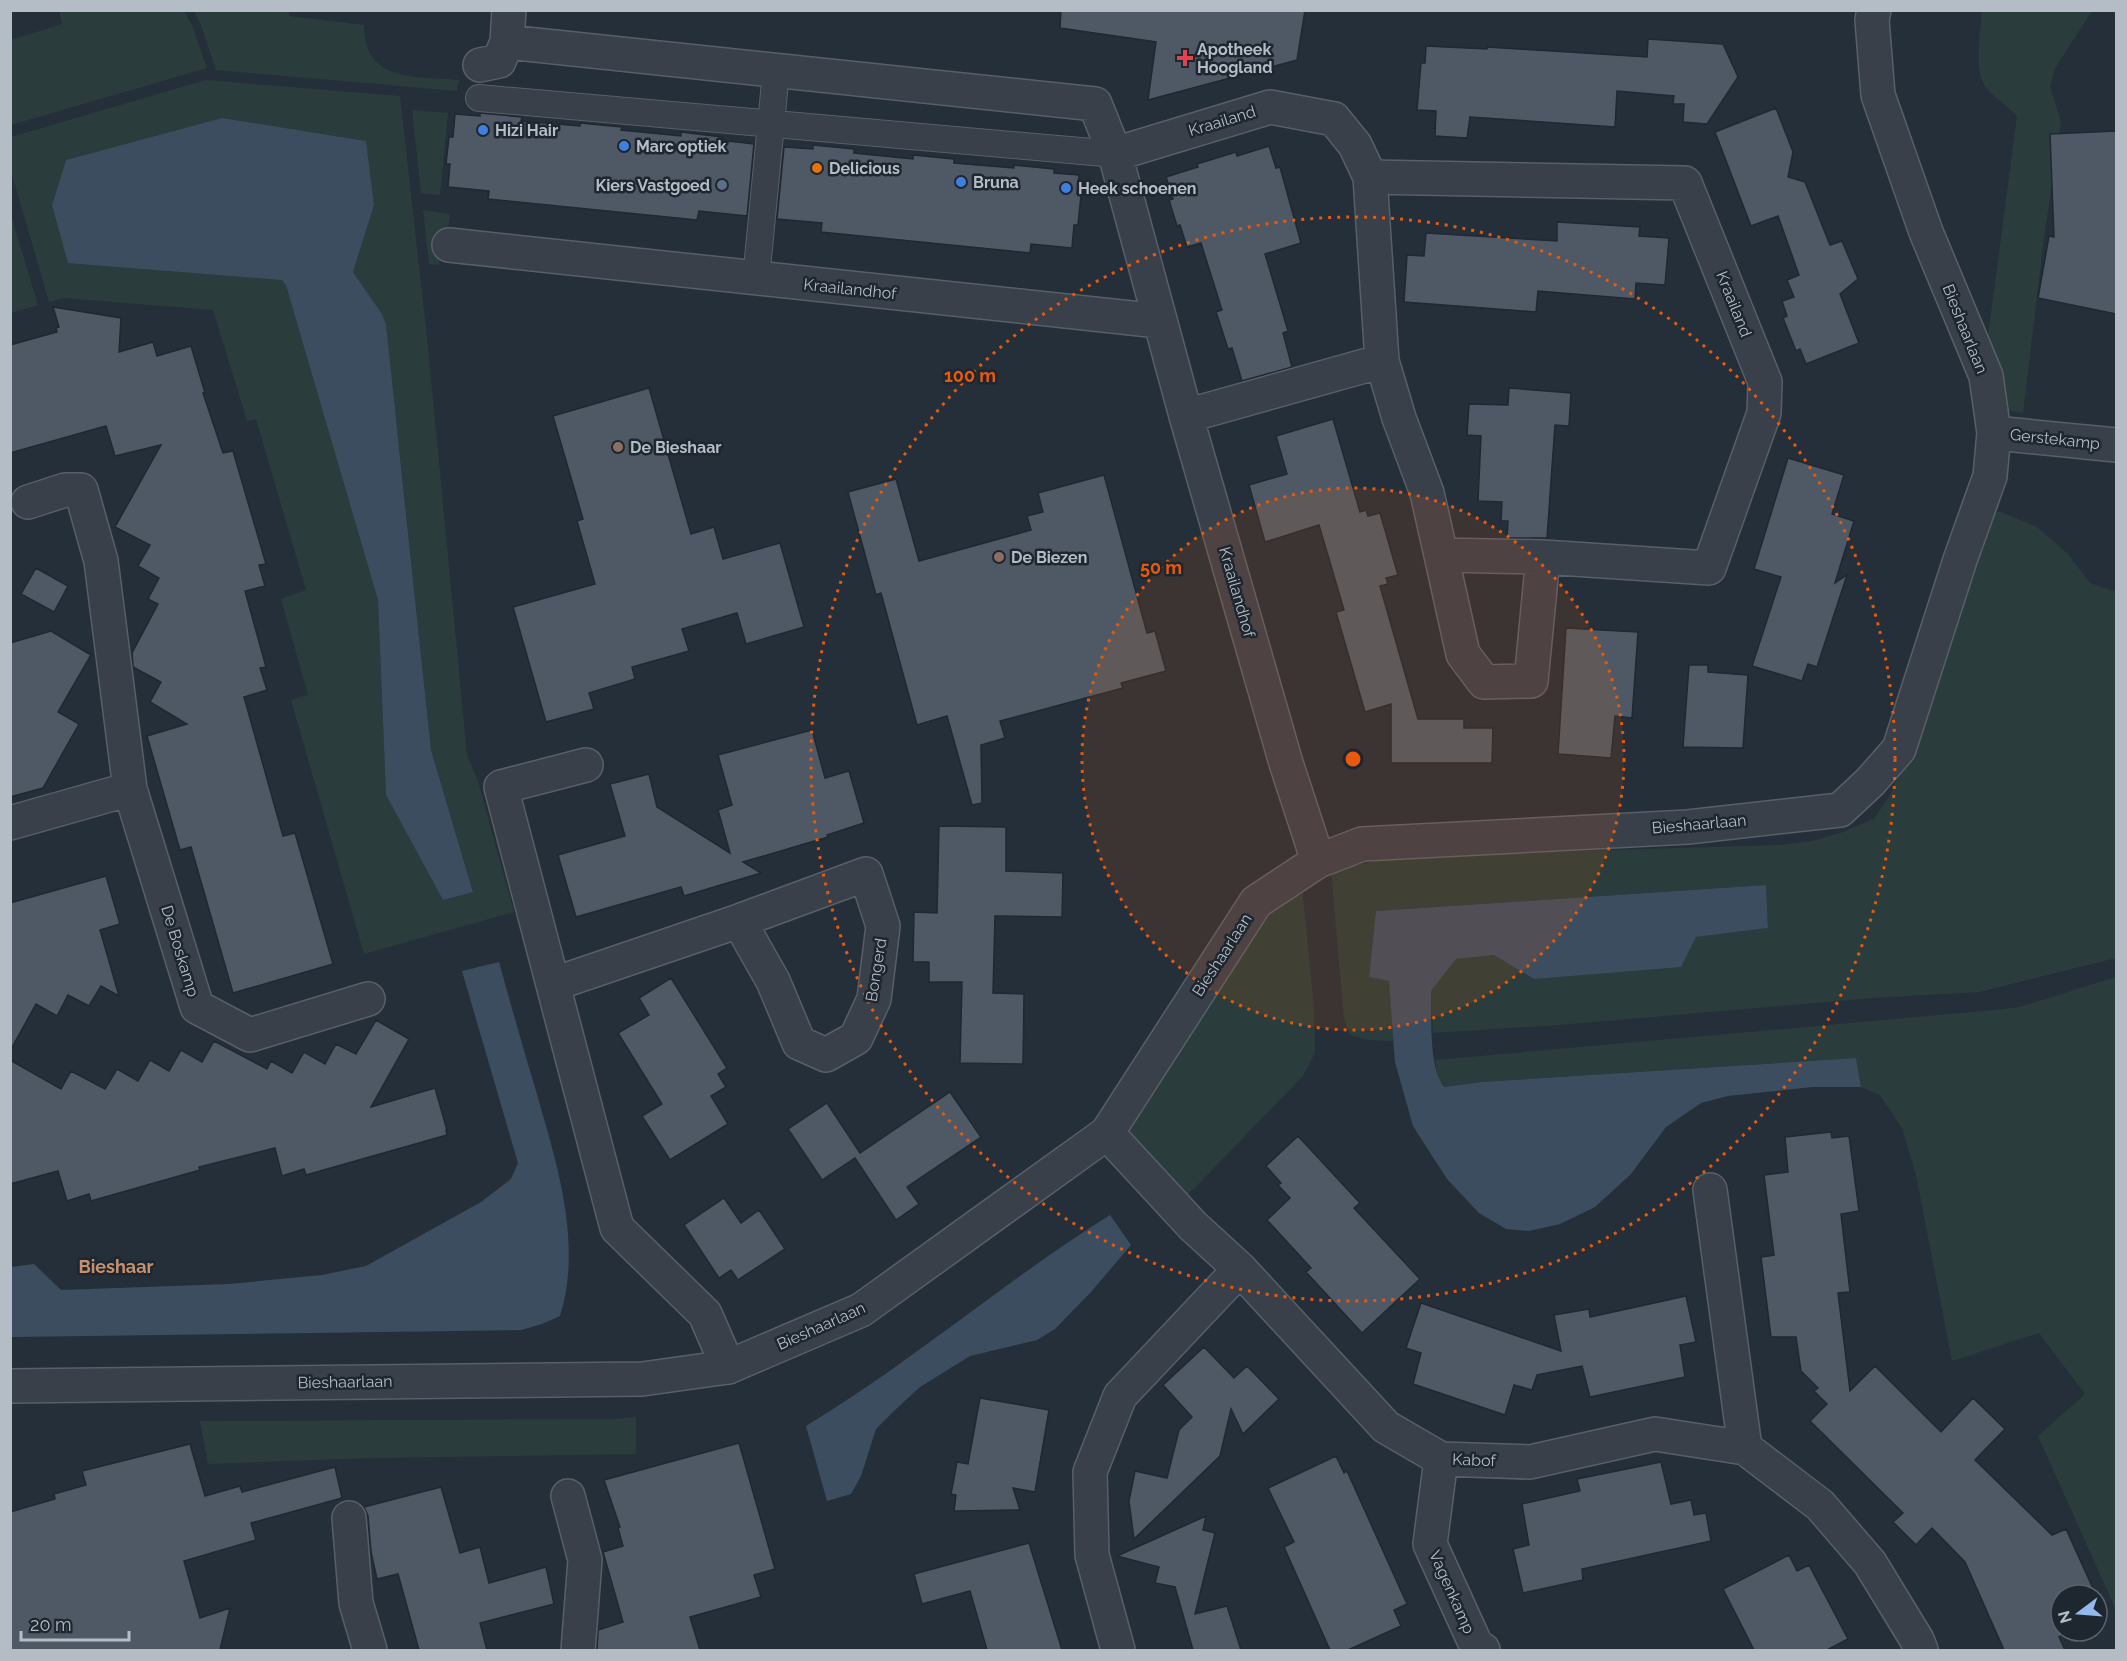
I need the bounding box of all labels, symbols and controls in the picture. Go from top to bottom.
place label: Apotheek Hoogland [1197,40,1273,77]
marker: Apotheek Hoogland [1178,51,1192,65]
street label: Kraailand [1186,102,1258,140]
place label: Hizi Hair [495,121,558,140]
marker: Hizi Hair [476,123,490,137]
place label: Marc optiek [636,137,726,156]
marker: Marc optiek [617,139,631,153]
place label: Delicious [829,159,900,178]
marker: Delicious [810,161,824,175]
place label: Bruna [973,173,1019,192]
marker: Bruna [954,175,968,189]
place label: Kiers Vastgoed [595,176,710,195]
marker: Kiers Vastgoed [715,178,729,192]
place label: Heek schoenen [1078,179,1197,198]
marker: Heek schoenen [1059,181,1073,195]
street label: Kraailand [1712,268,1756,340]
street label: Kraailandhof [803,275,898,303]
street label: Bieshaarlaan [1938,282,1992,376]
text: 100 m [944,365,996,386]
street label: Gerstekamp [2009,425,2101,453]
place label: De Bieshaar [630,438,722,457]
marker: De Bieshaar [611,440,625,454]
street label: Kraailandhof [1215,545,1259,640]
place label: De Biezen [1011,548,1087,567]
marker: De Biezen [992,550,1006,564]
text: 50 m [1140,557,1182,578]
centre of rings [1343,749,1363,769]
street label: Bieshaarlaan [1651,810,1747,838]
street label: De Boskamp [157,903,203,999]
street label: Bieshaarlaan [1188,910,1256,1000]
street label: Bongerd [862,937,890,1003]
district label: Bieshaar [78,1256,154,1277]
street label: Bieshaarlaan [774,1298,868,1354]
street label: Bieshaarlaan [297,1372,393,1392]
street label: Kabof [1452,1450,1497,1470]
street label: Vagenkamp [1425,1547,1479,1637]
north arrow [2049,1583,2109,1643]
scale bar [21,1604,129,1642]
text: N [2054,1609,2076,1625]
text: 20 m [30,1614,72,1635]

